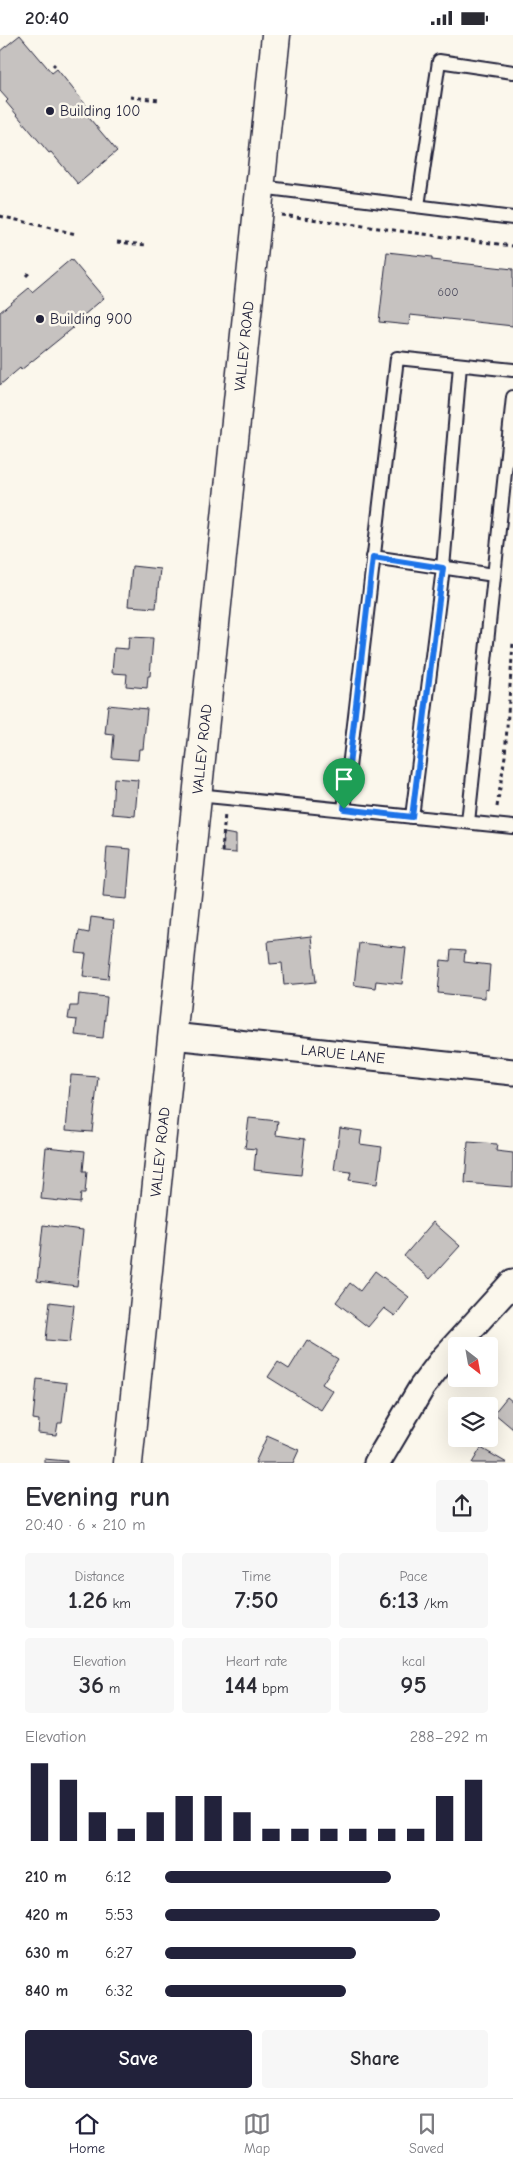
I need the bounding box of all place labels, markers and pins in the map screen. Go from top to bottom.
place label: Building 100 [60,102,140,120]
marker: Building 100 [44,105,56,117]
place label: Building 900 [50,310,133,328]
marker: Building 900 [34,313,46,325]
pin [323,758,365,809]

